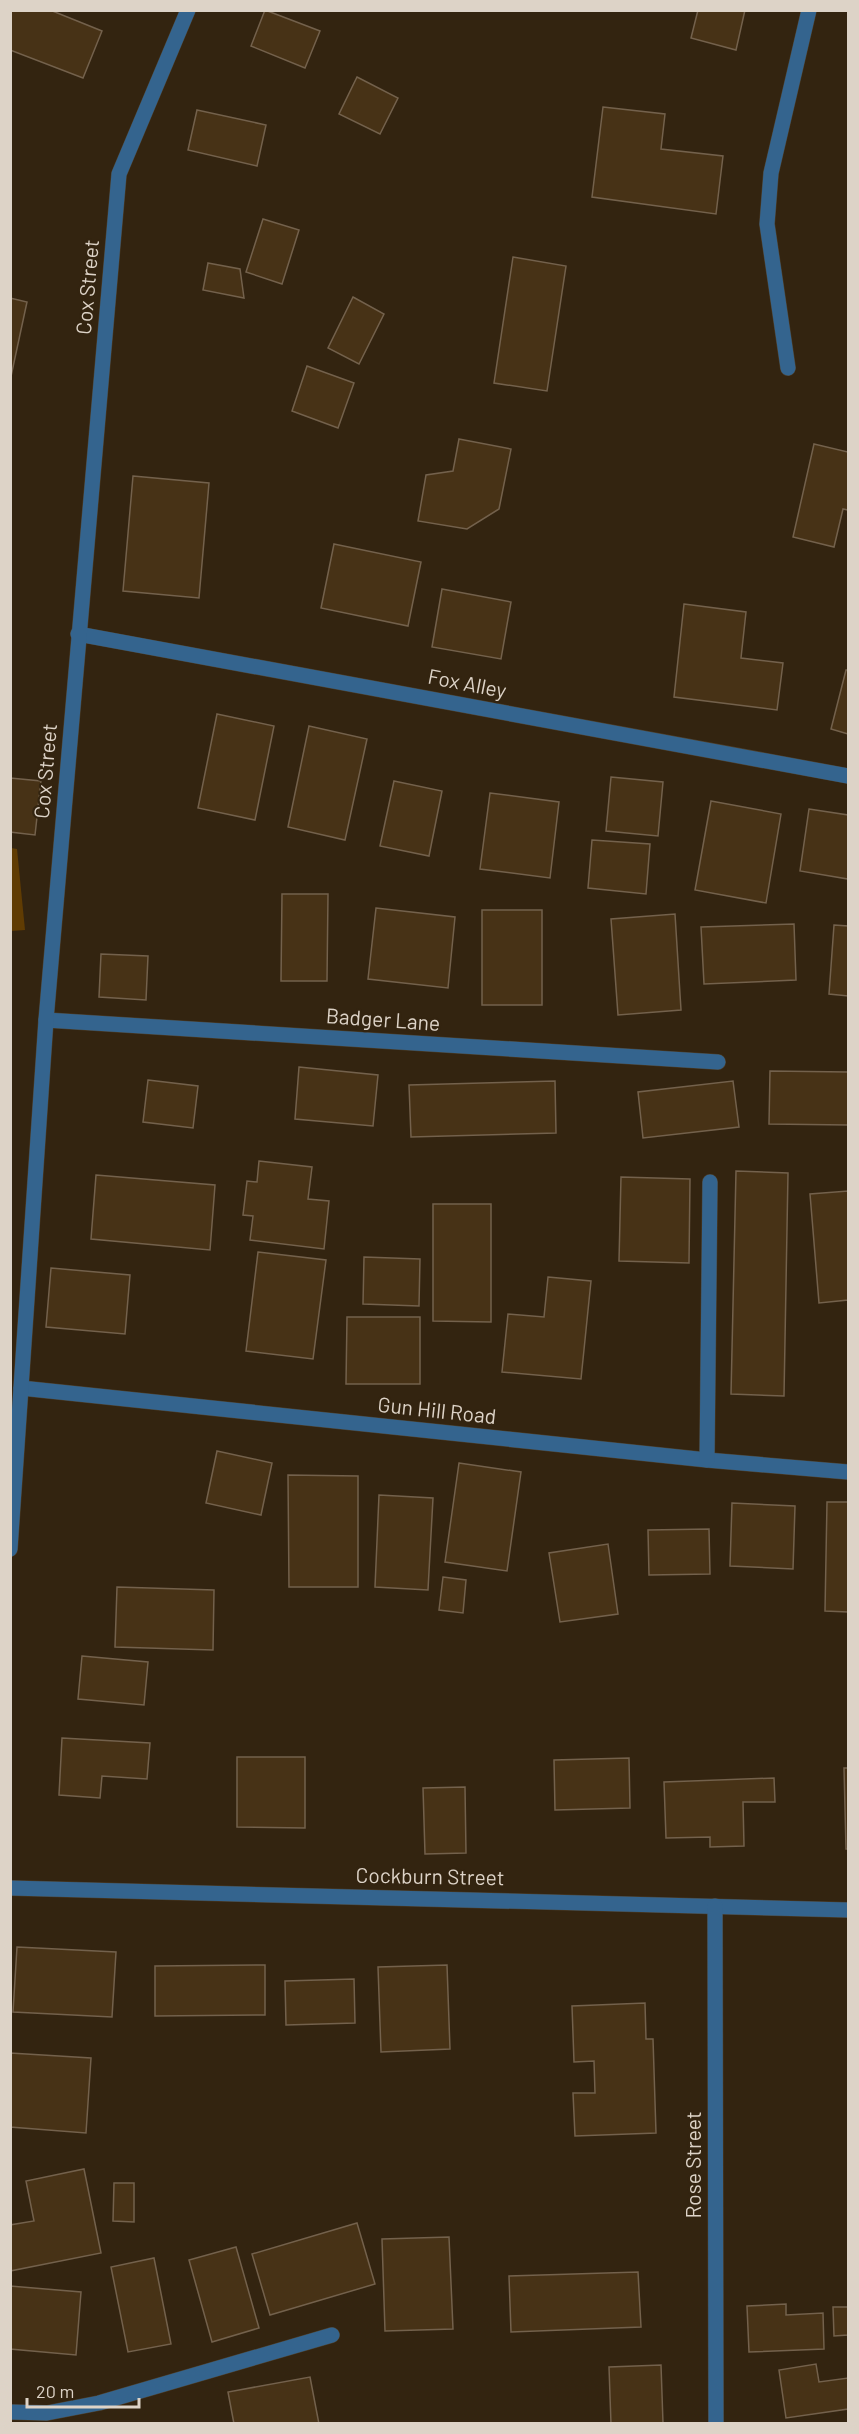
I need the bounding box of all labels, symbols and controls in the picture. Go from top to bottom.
street label: Cox Street [70,238,103,336]
street label: Fox Alley [426,663,509,702]
street label: Cox Street [28,722,61,820]
street label: Badger Lane [325,1002,441,1035]
street label: Gun Hill Road [377,1391,498,1428]
street label: Cockburn Street [355,1862,505,1889]
street label: Rose Street [680,2111,705,2219]
scale bar [27,2371,140,2409]
text: 20 m [36,2380,74,2402]

